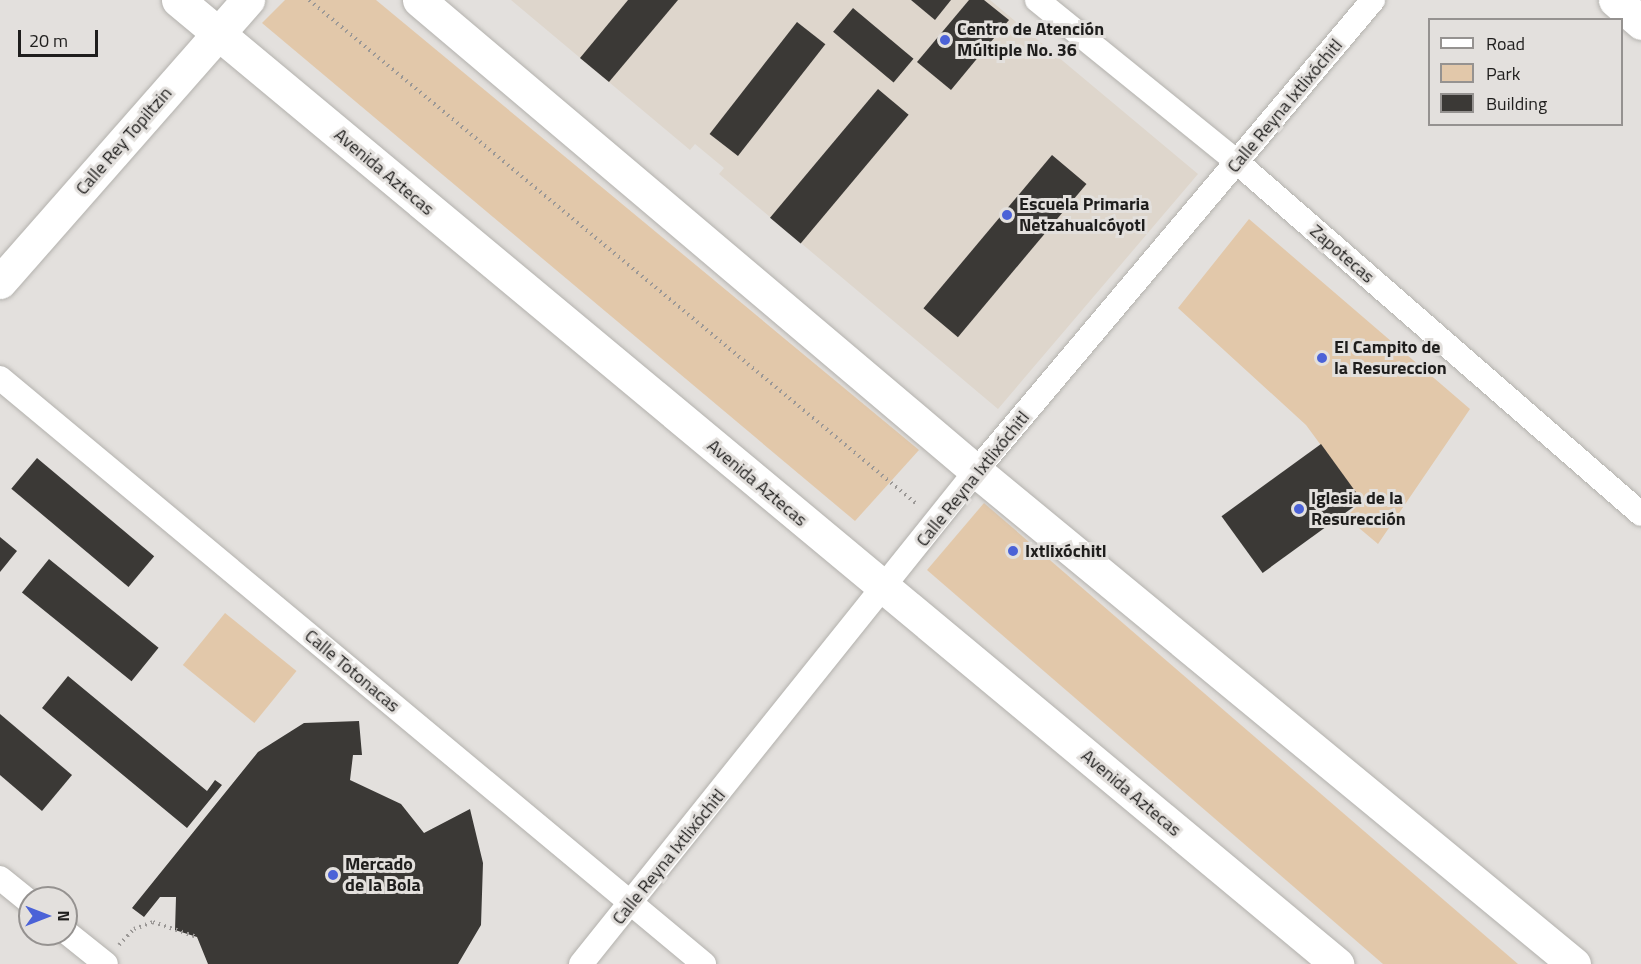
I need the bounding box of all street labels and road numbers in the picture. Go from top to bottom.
street label: Calle Reyna Ixtlixóchitl [1223,35,1347,177]
street label: Calle Rey Topiltzin [71,83,177,199]
street label: Avenida Aztecas [330,124,438,220]
street label: Zapotecas [1305,220,1379,288]
street label: Calle Reyna Ixtlixóchitl [912,407,1034,551]
street label: Avenida Aztecas [703,435,811,531]
street label: Calle Totonacas [300,625,404,717]
street label: Avenida Aztecas [1077,745,1185,841]
street label: Calle Reyna Ixtlixóchitl [608,785,730,929]

